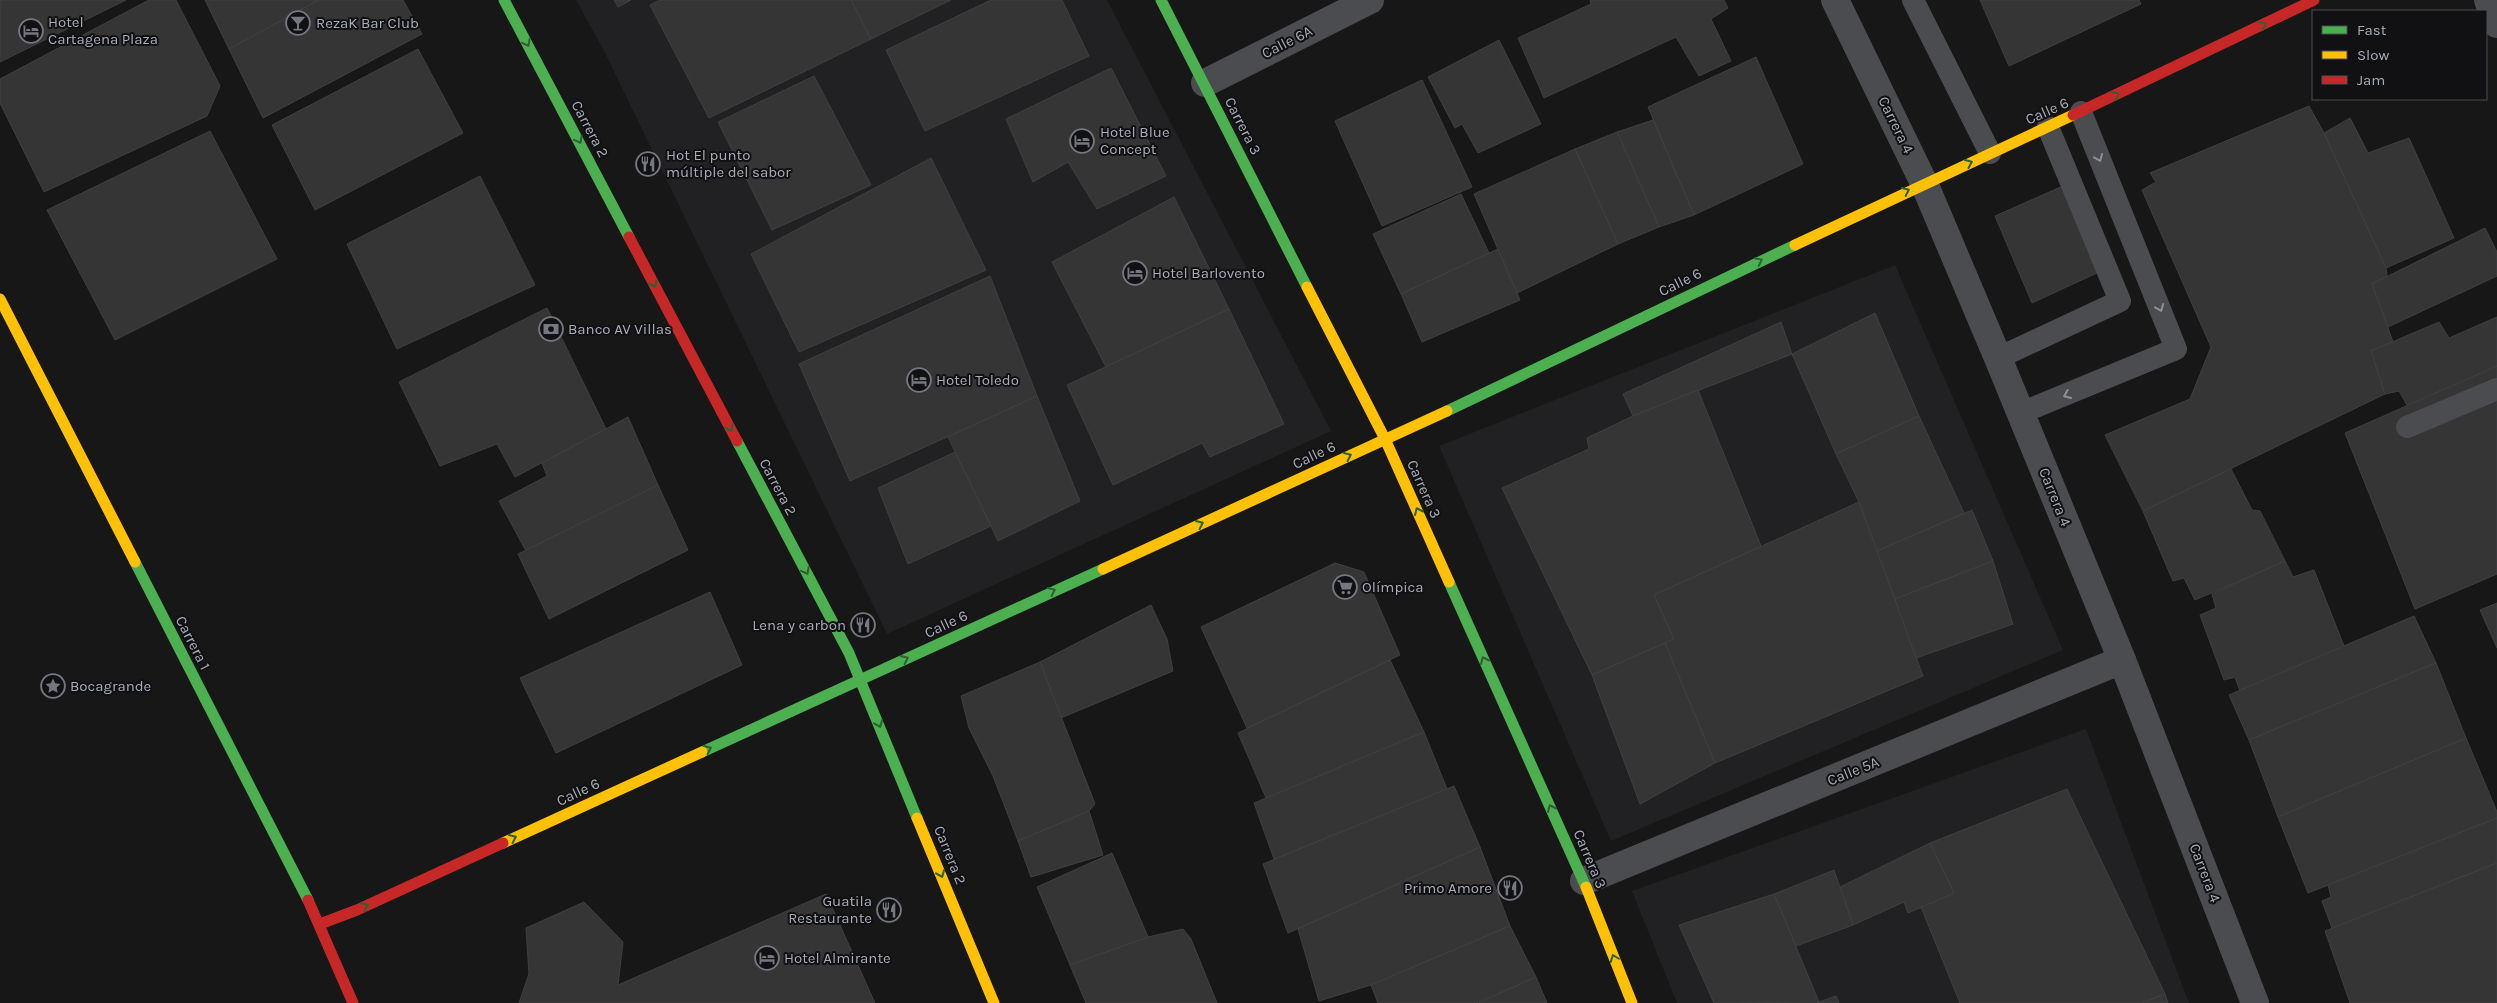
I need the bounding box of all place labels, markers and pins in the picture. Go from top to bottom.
bar icon: RezaK Bar Club [285,10,311,36]
place label: Hotel Cartagena Plaza [48,13,158,48]
place label: RezaK Bar Club [316,14,419,32]
hotel icon: Hotel Cartagena Plaza [18,18,44,44]
place label: Hotel Blue Concept [1100,123,1170,158]
hotel icon: Hotel Blue Concept [1069,128,1095,154]
place label: Hot El punto múltiple del sabor [666,146,791,181]
restaurant icon: Hot El punto múltiple del sabor [635,151,661,177]
hotel icon: Hotel Barlovento [1122,260,1148,286]
place label: Hotel Barlovento [1152,264,1265,282]
bank icon: Banco AV Villas [538,316,564,342]
place label: Banco AV Villas [568,320,672,338]
hotel icon: Hotel Toledo [906,367,932,393]
place label: Hotel Toledo [936,371,1019,389]
supermarket icon: Olímpica [1332,574,1358,600]
place label: Olímpica [1362,578,1424,596]
restaurant icon: Lena y carbon [850,612,876,638]
place label: Lena y carbon [752,616,846,634]
place icon: Bocagrande [40,673,66,699]
place label: Bocagrande [70,677,151,695]
restaurant icon: Primo Amore [1497,875,1523,901]
place label: Primo Amore [1404,879,1492,897]
place label: Guatila Restaurante [788,892,872,927]
restaurant icon: Guatila Restaurante [876,897,902,923]
hotel icon: Hotel Almirante [754,945,780,971]
place label: Hotel Almirante [784,949,891,967]

